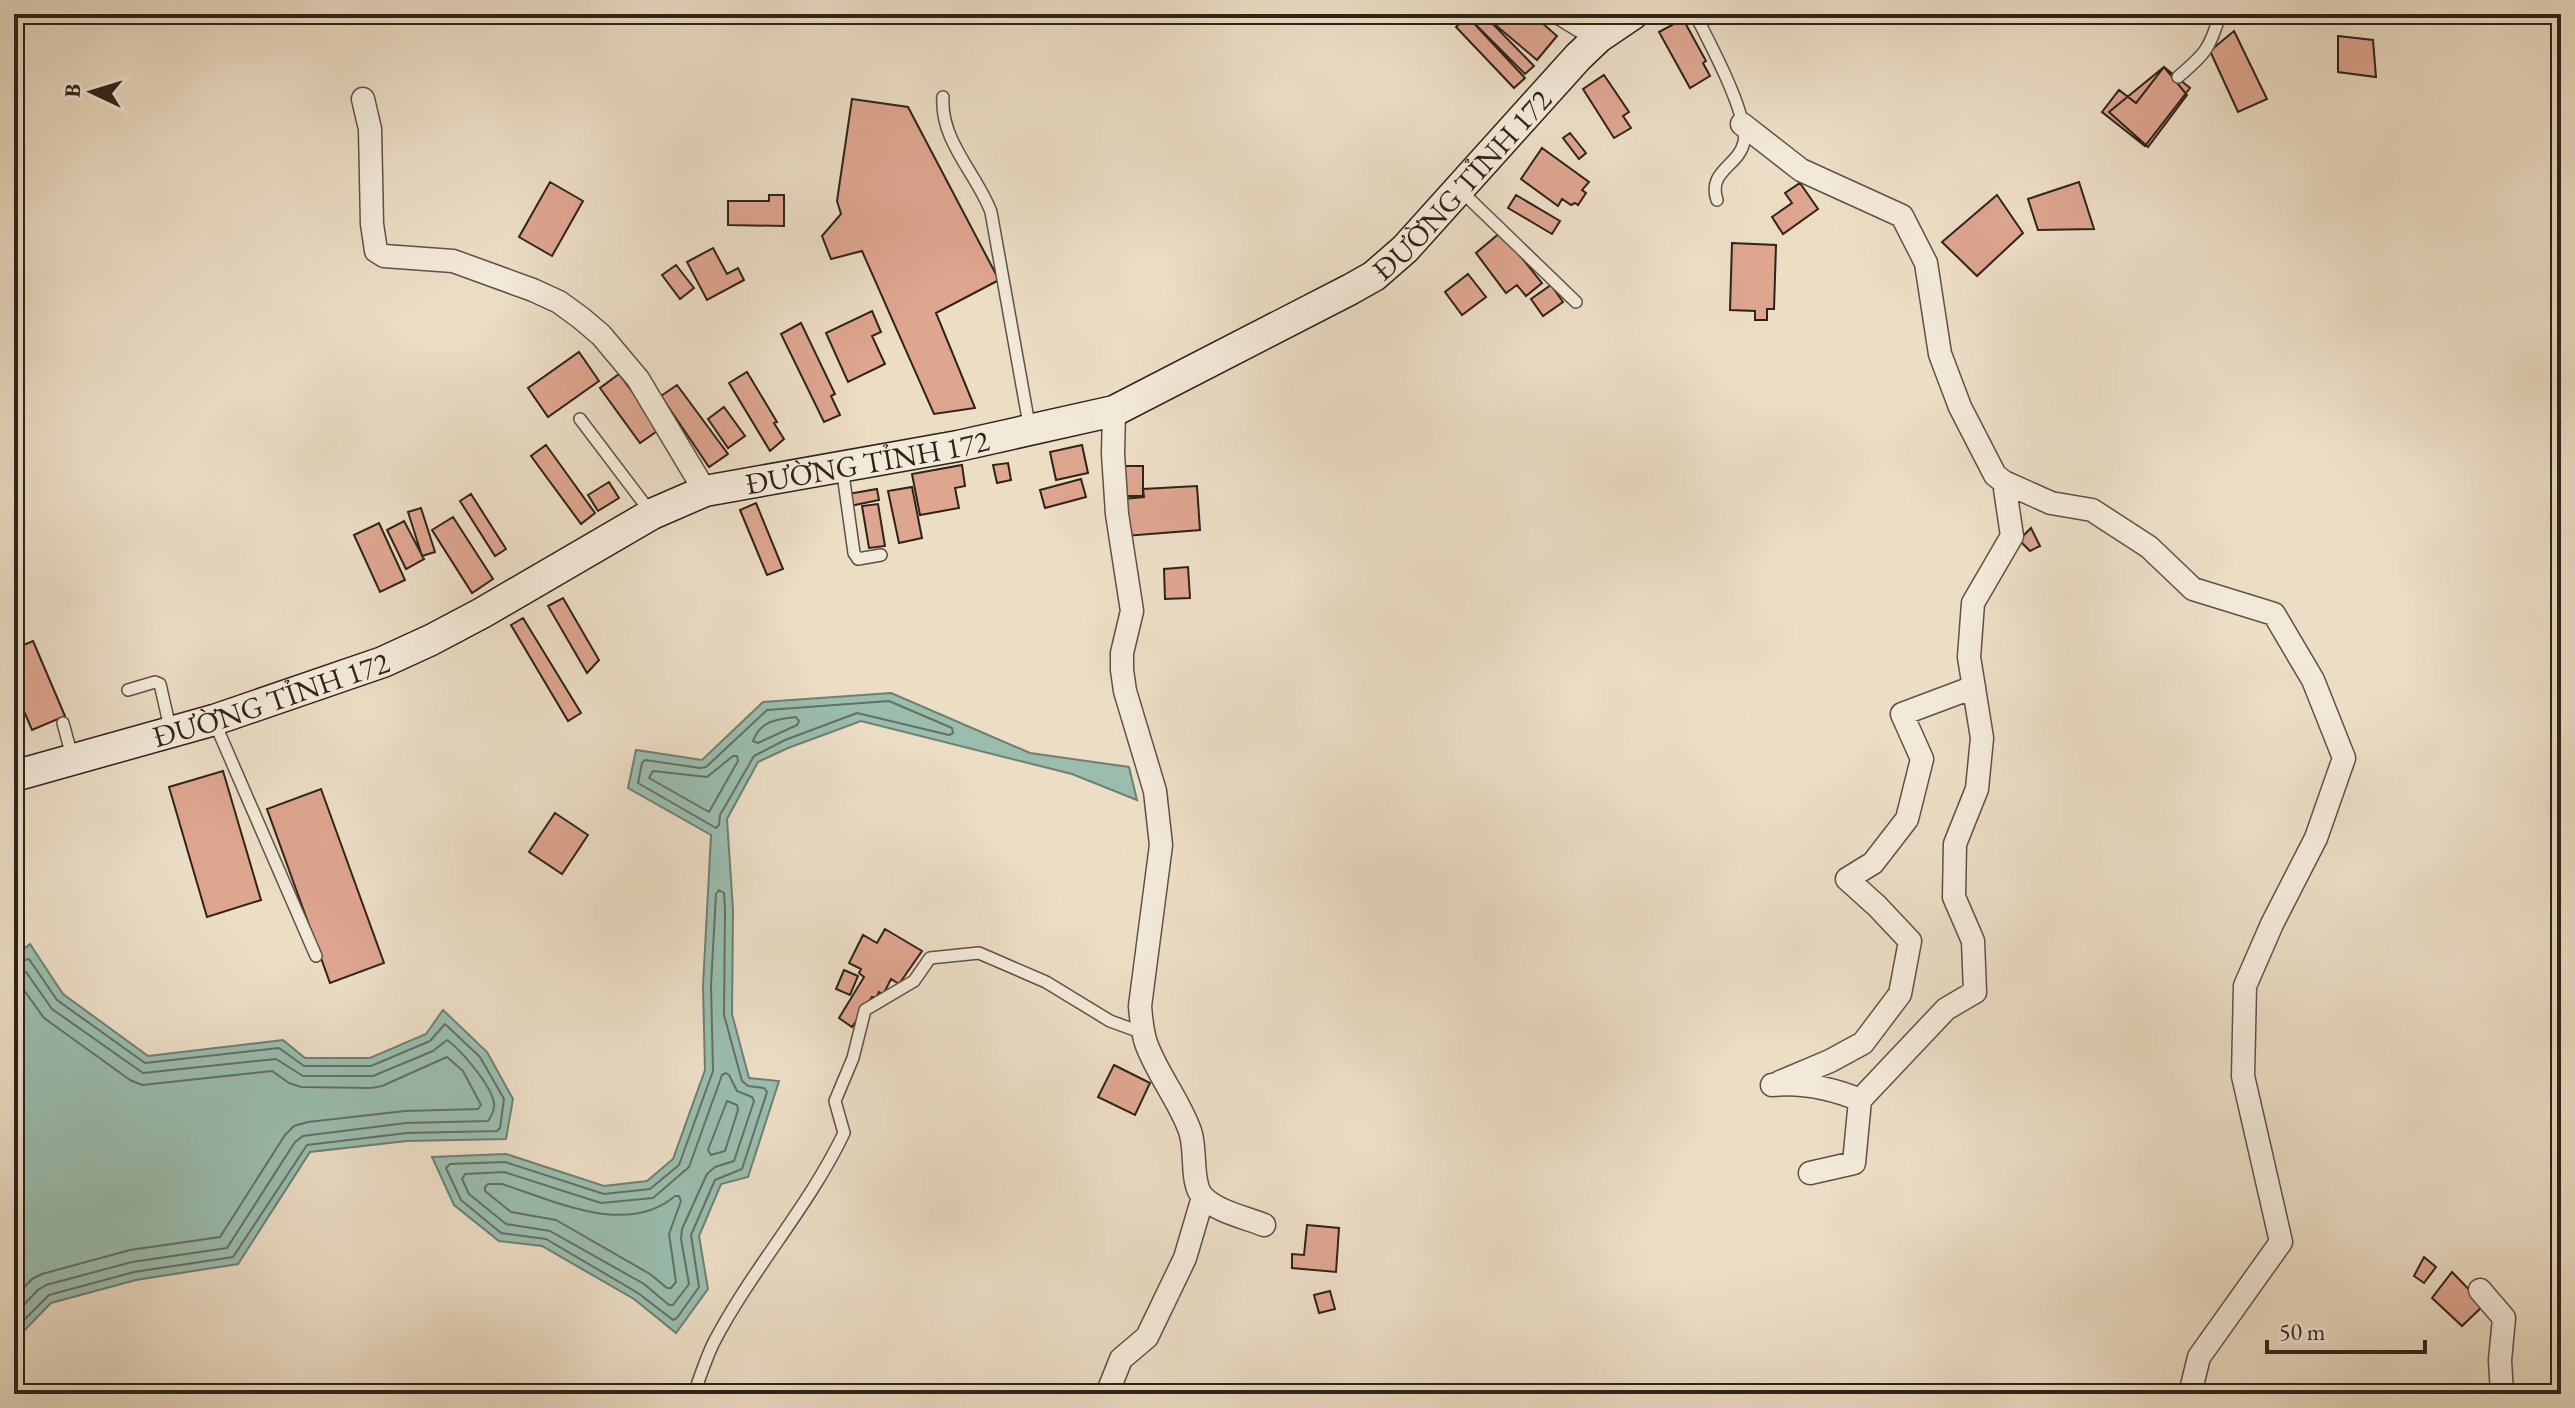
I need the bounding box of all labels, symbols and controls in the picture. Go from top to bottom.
north arrow [52,52,132,132]
street label: ĐƯỜNG TỈNH 172 [1364,80,1560,289]
text: B [58,83,88,99]
street label: ĐƯỜNG TỈNH 172 [742,420,993,503]
street label: ĐƯỜNG TỈNH 172 [148,642,395,756]
scale bar [2267,1304,2425,1354]
text: 50 m [2279,1316,2326,1347]

